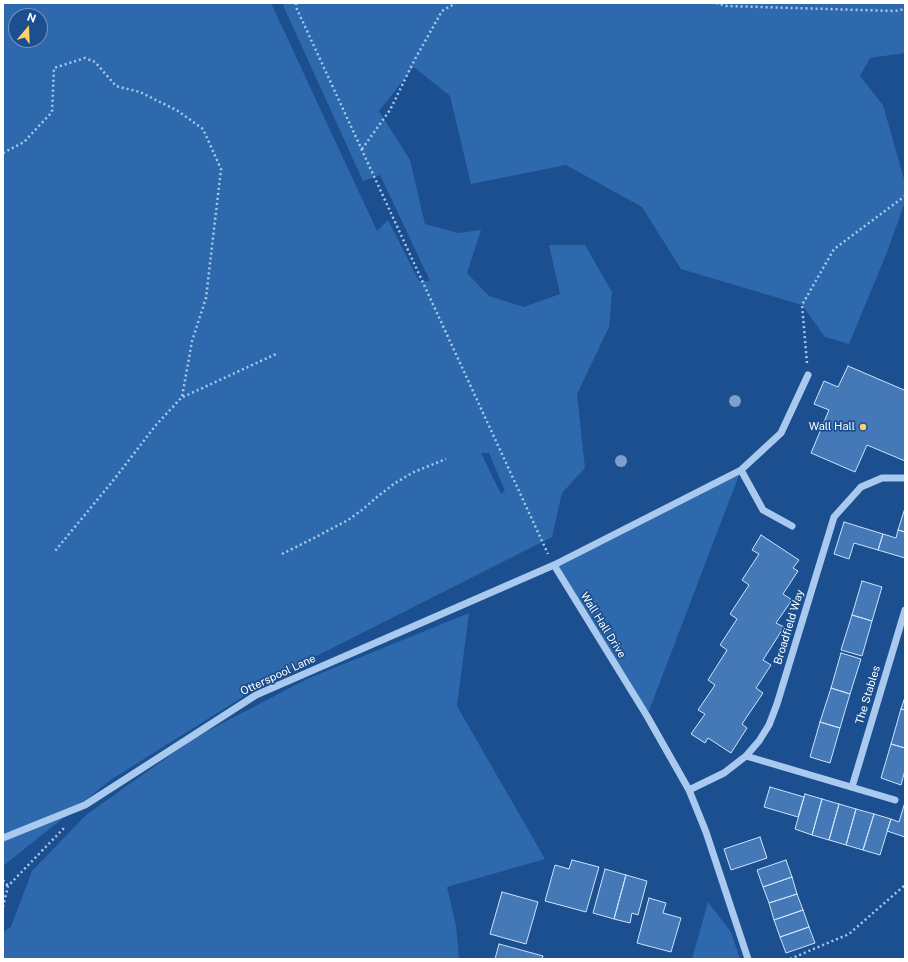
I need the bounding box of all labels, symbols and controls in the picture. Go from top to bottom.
north arrow [8,8,48,48]
text: N [26,11,38,25]
place label: Wall Hall [809,420,855,434]
marker: Wall Hall [858,422,868,432]
street label: Broadfield Way [771,588,807,666]
street label: Wall Hall Drive [577,590,629,660]
street label: Otterspool Lane [238,652,318,698]
street label: The Stables [853,664,883,726]

